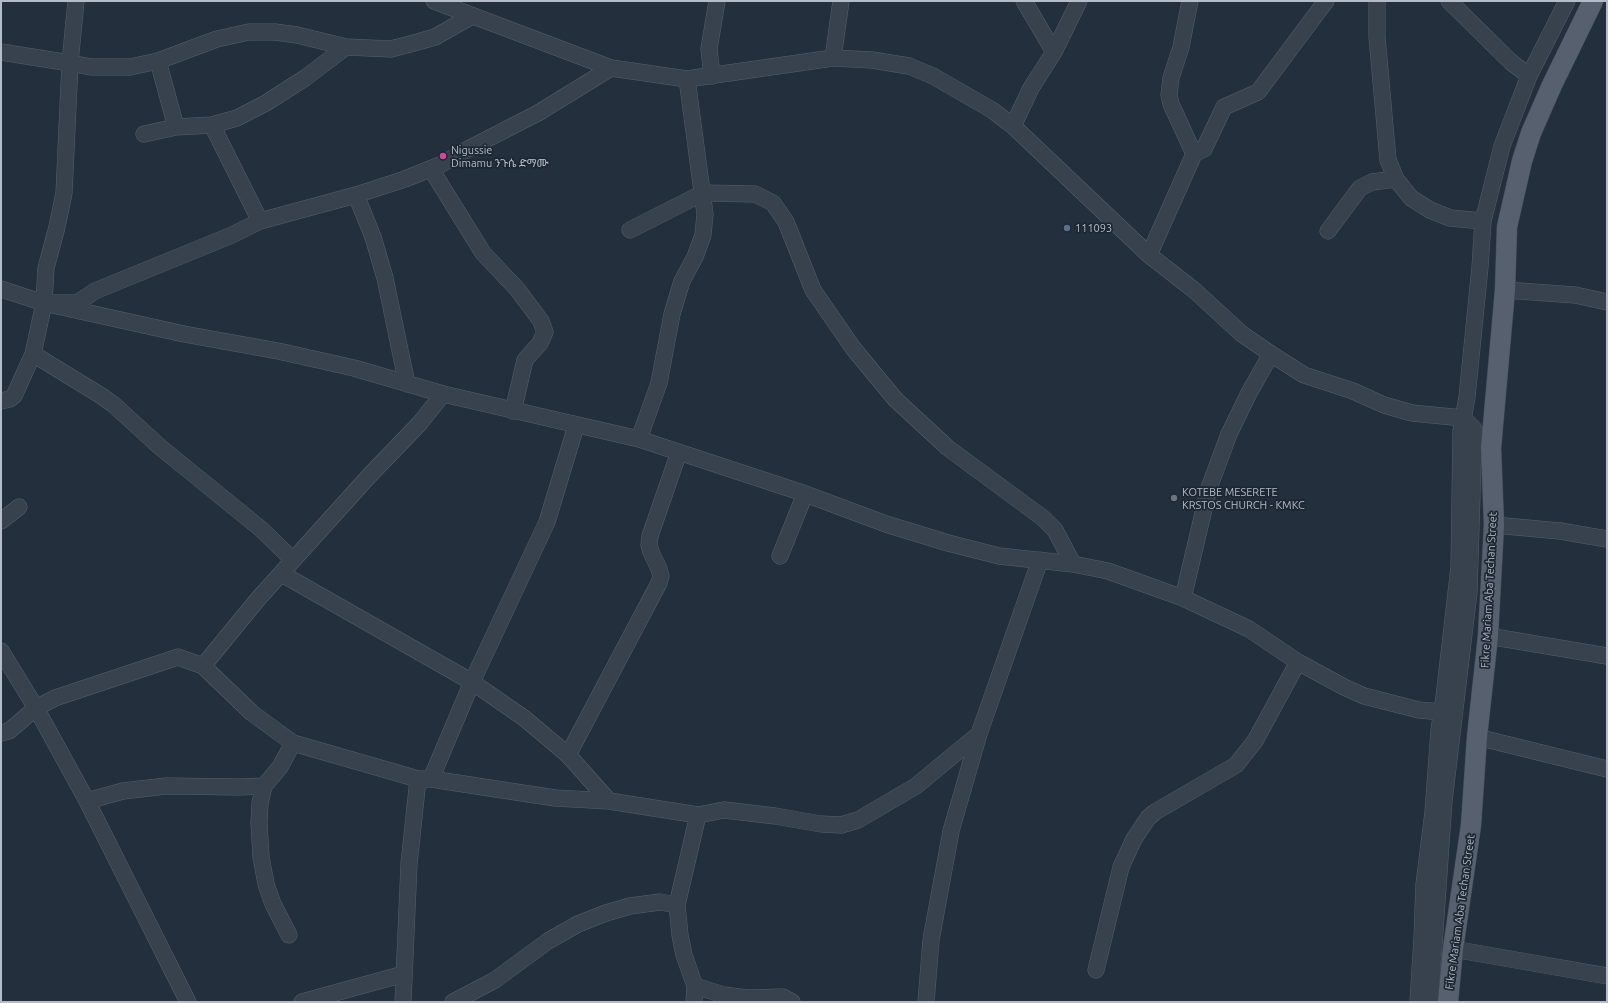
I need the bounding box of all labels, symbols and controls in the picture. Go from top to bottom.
place label: Nigussie Dimamu ንጉሴ ድማሙ [451,143,548,169]
marker: Nigussie Dimamu ንጉሴ ድማሙ [438,151,448,161]
place label: 111093 [1075,221,1112,235]
marker: 111093 [1062,223,1072,233]
place label: KOTEBE MESERETE KRSTOS CHURCH - KMKC [1182,485,1305,511]
marker: KOTEBE MESERETE KRSTOS CHURCH - KMKC [1169,493,1179,503]
street label: Fikre Mariam Aba Techan Street [1478,512,1500,668]
street label: Fikre Mariam Aba Techan Street [1443,834,1477,990]

